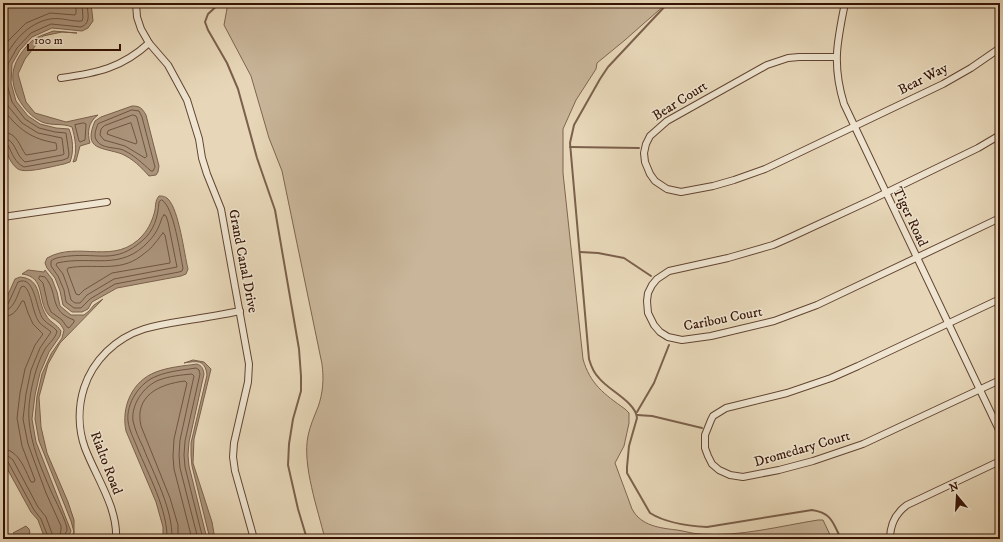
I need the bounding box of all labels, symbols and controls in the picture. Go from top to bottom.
scale bar [28,26,120,52]
text: 100 m [34,33,63,48]
street label: Bear Way [895,59,951,99]
street label: Bear Court [649,77,711,125]
street label: Tiger Road [888,184,932,250]
street label: Grand Canal Drive [224,208,262,314]
street label: Caribou Court [682,302,764,335]
street label: Dromedary Court [752,427,853,471]
street label: Rialto Road [86,429,126,497]
north arrow [937,476,977,516]
text: N [948,479,961,495]

